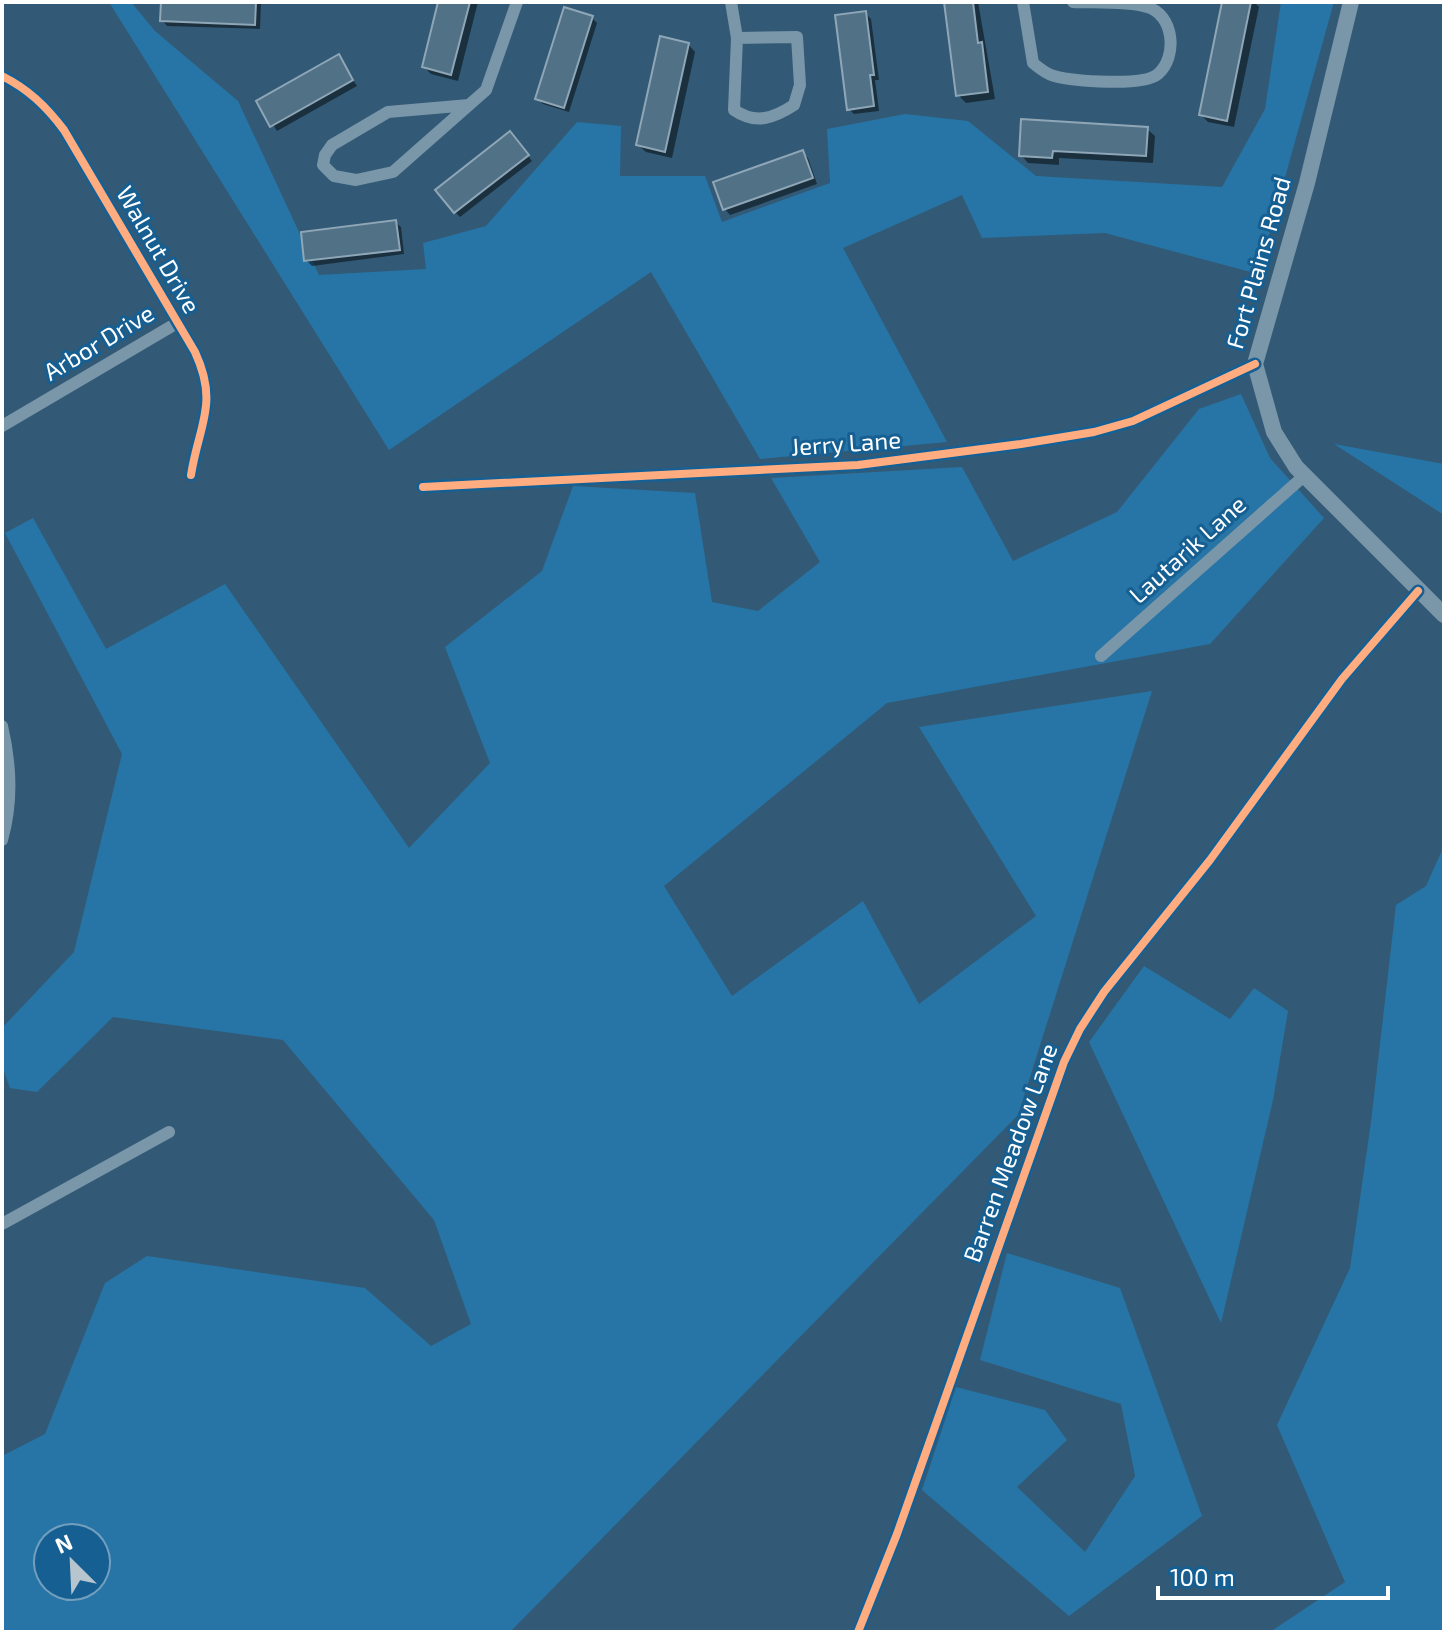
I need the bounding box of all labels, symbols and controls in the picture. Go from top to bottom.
street label: Fort Plains Road [1219,173,1296,352]
street label: Walnut Drive [111,181,207,318]
street label: Arbor Drive [38,298,159,386]
street label: Jerry Lane [790,424,902,461]
street label: Lautarik Lane [1123,489,1251,609]
street label: Barren Meadow Lane [957,1039,1063,1266]
north arrow [32,1522,112,1602]
text: N [51,1528,76,1558]
scale bar [1158,1550,1388,1600]
text: 100 m [1170,1562,1235,1591]

